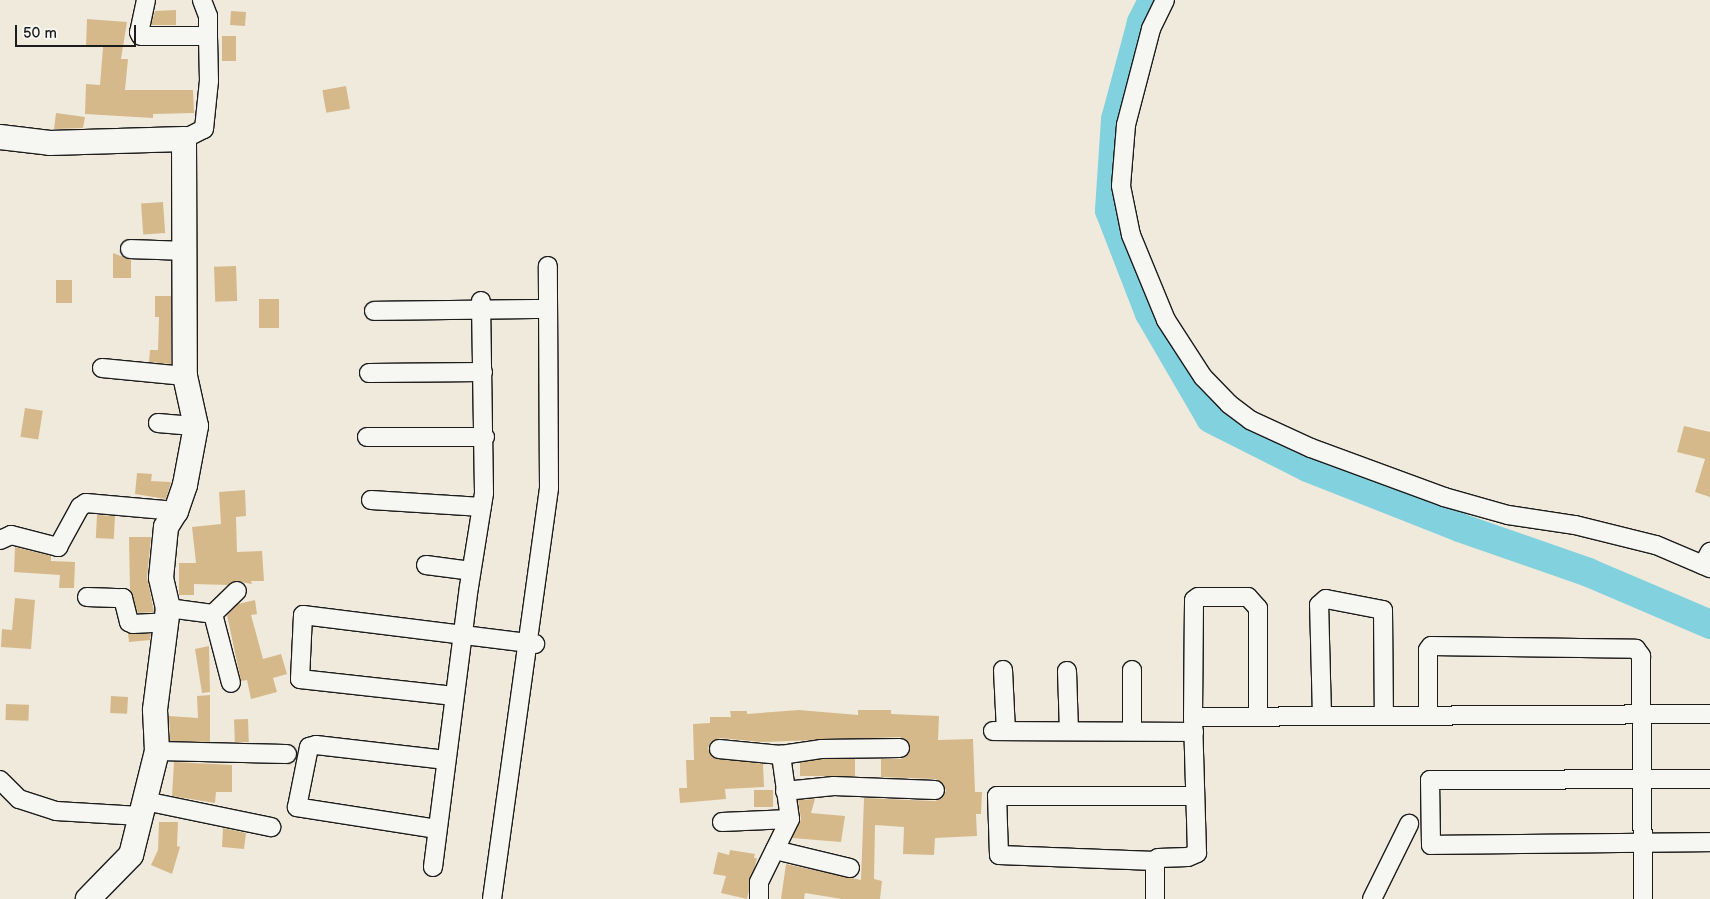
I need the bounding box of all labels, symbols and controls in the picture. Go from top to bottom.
scale bar [18,15,139,47]
text: 50 m [23,24,57,43]

